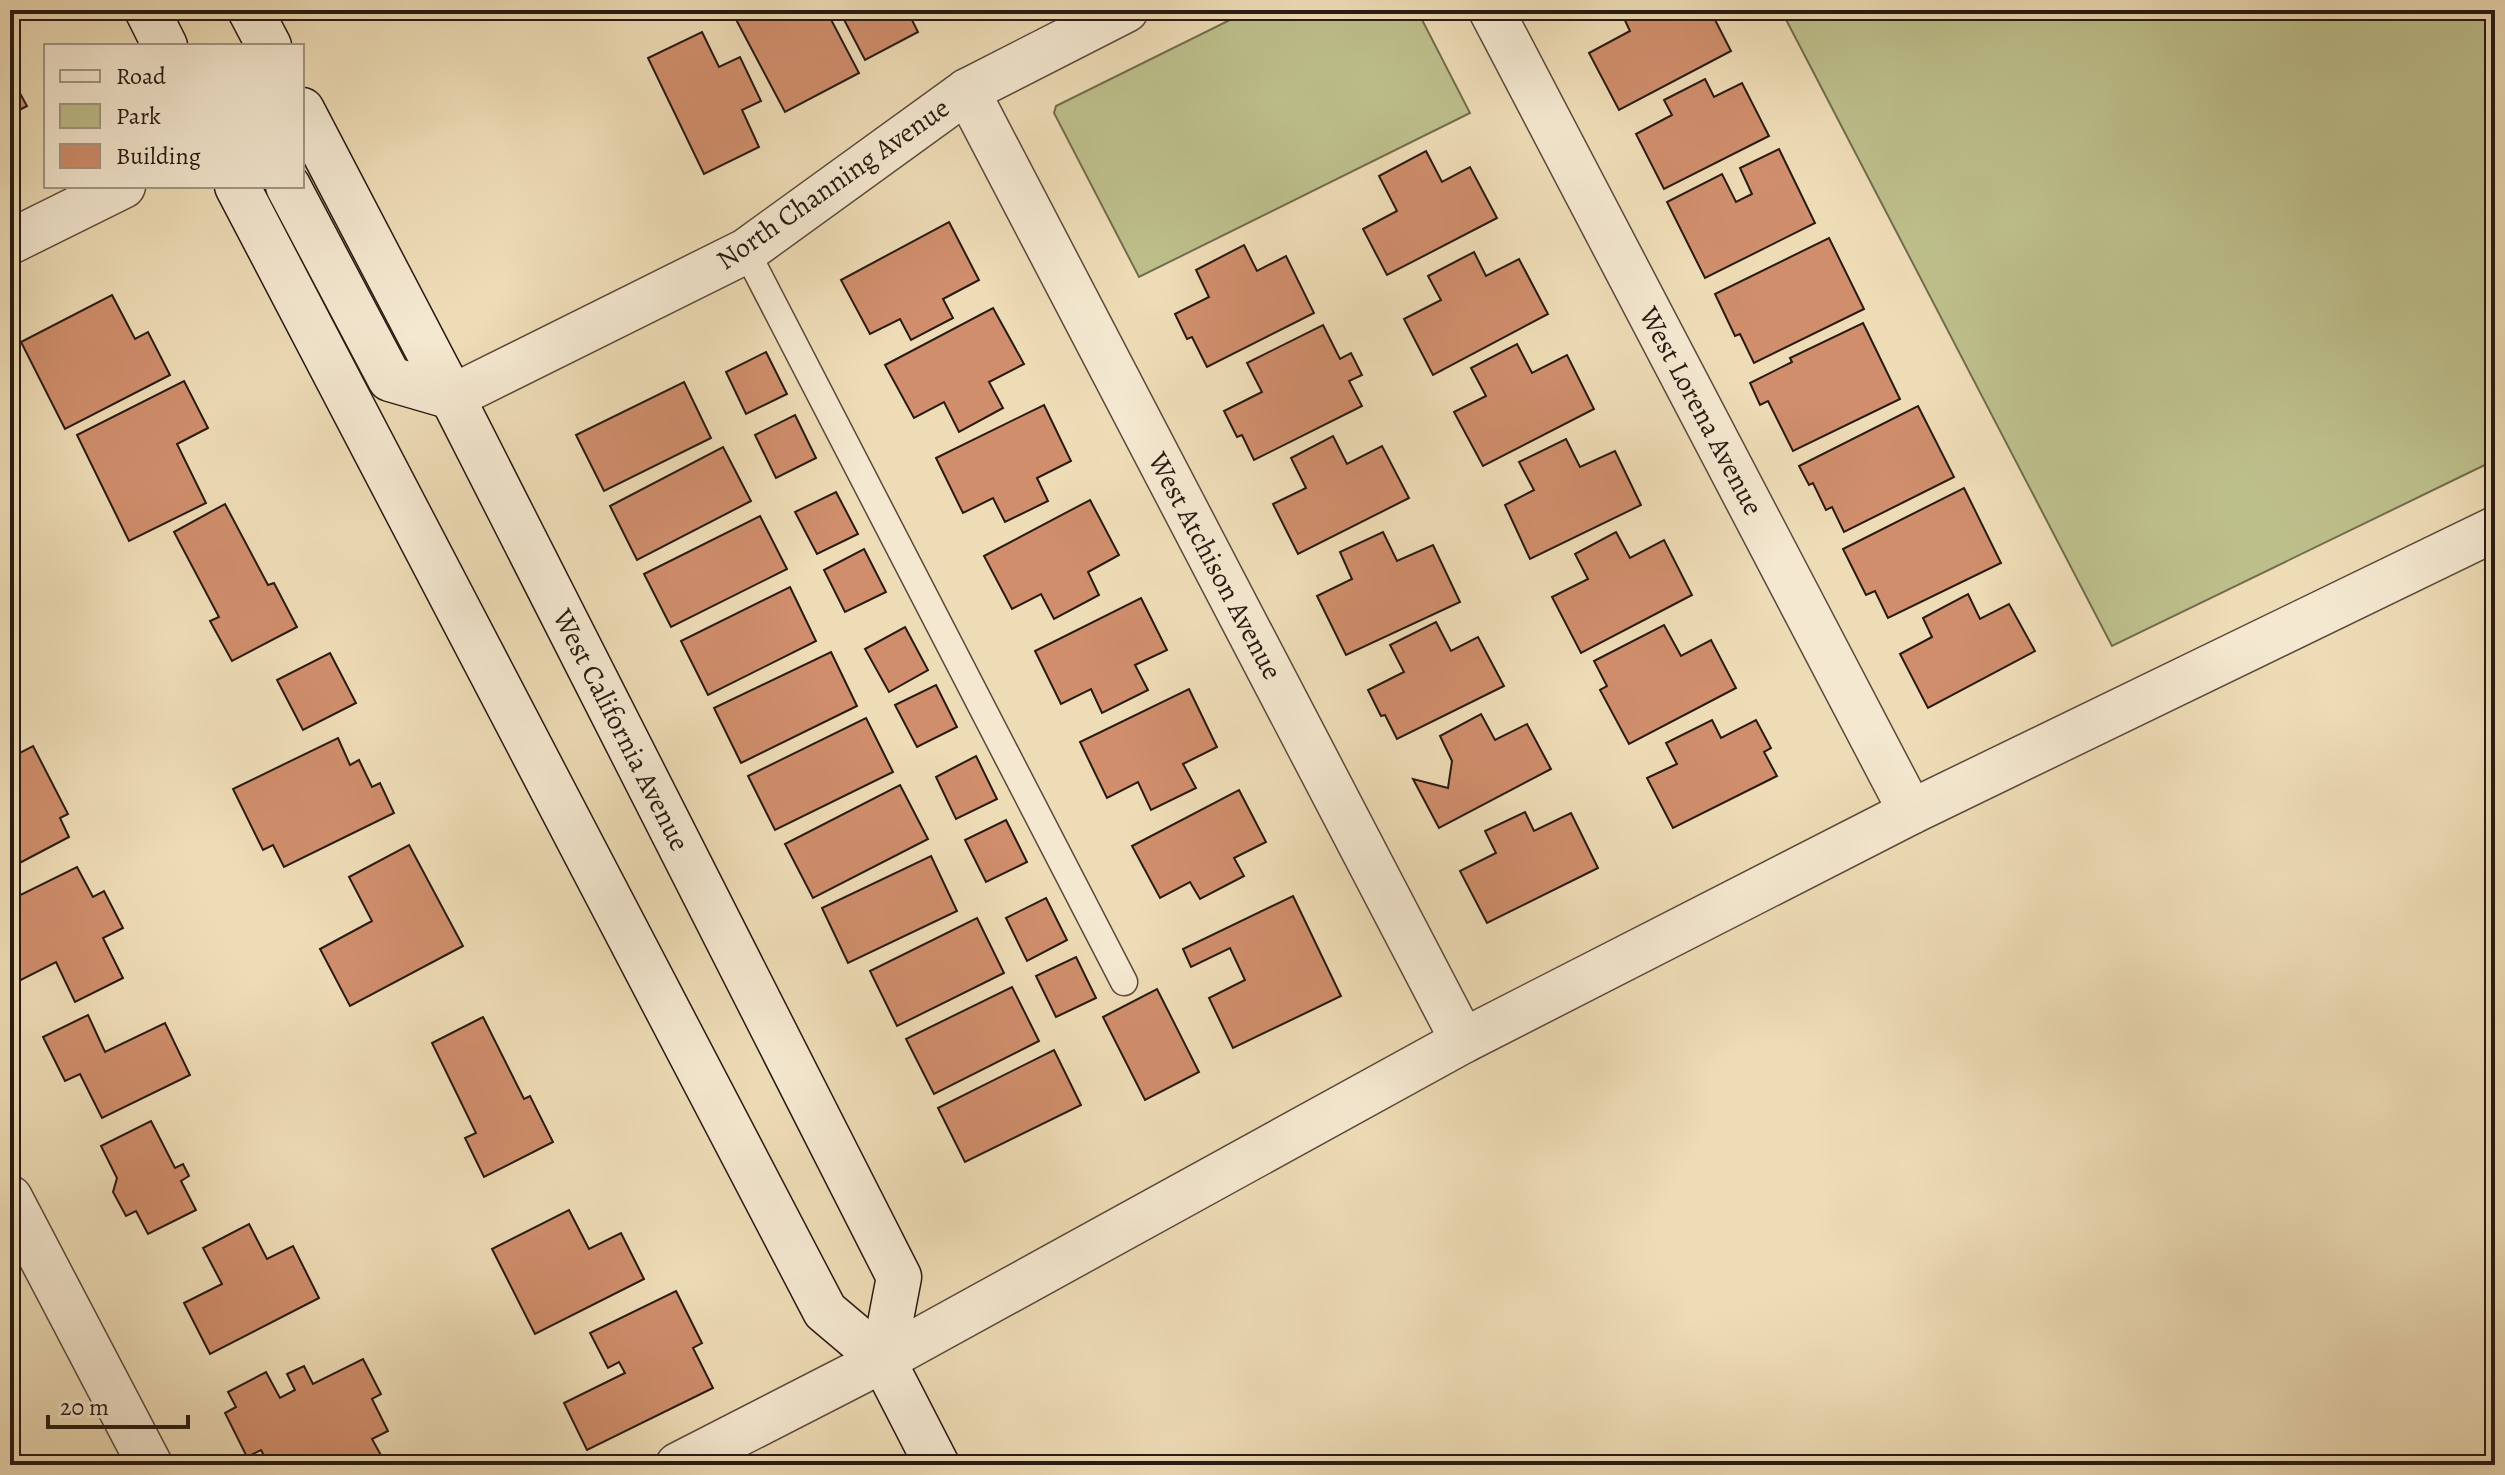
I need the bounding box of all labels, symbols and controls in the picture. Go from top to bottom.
legend [44,44,304,188]
text: Road [116,60,166,92]
street label: North Channing Avenue [709,89,957,279]
text: Park [116,100,161,132]
text: Building [116,140,201,172]
street label: West Lorena Avenue [1630,299,1772,522]
street label: West Atchison Avenue [1139,445,1291,686]
street label: West California Avenue [543,602,698,857]
scale bar [48,1379,188,1429]
text: 20 m [60,1391,109,1423]

